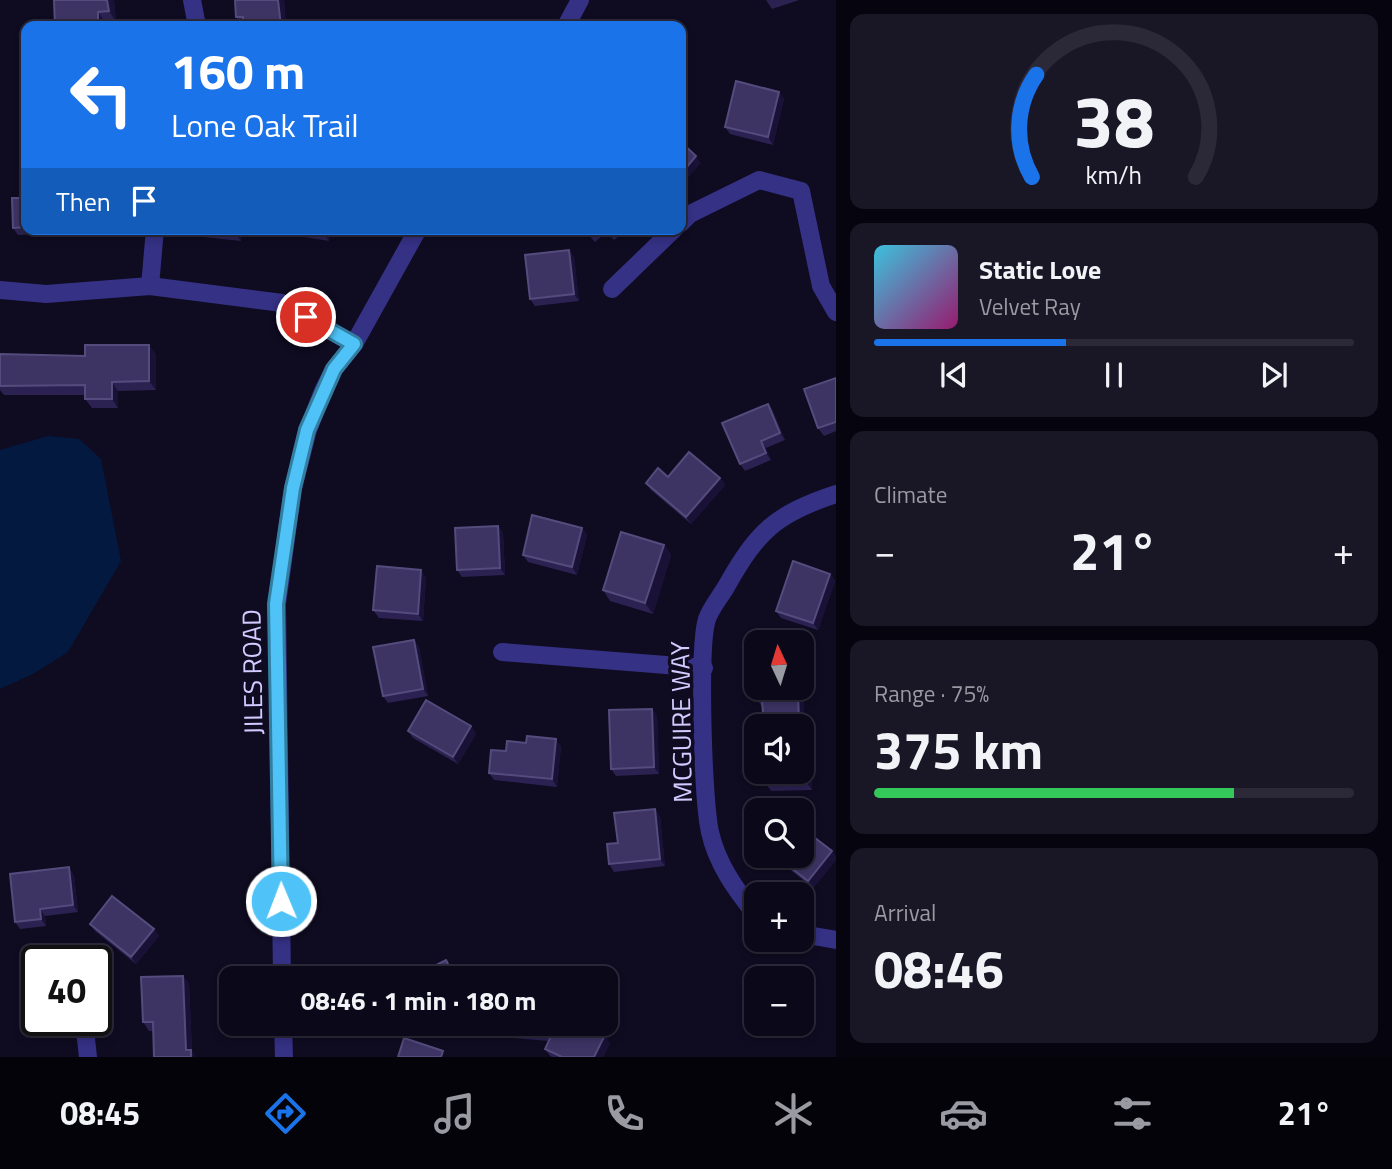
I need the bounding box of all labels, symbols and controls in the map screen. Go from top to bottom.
text: 160 m [171,33,305,108]
icon: left [56,49,147,140]
text: 38 [1073,66,1155,176]
text: Lone Oak Trail [171,101,359,149]
text: km/h [1086,156,1142,194]
text: Then [56,182,111,221]
icon: arrive [125,182,163,220]
text: Static Love [979,250,1101,289]
pin [276,287,336,347]
text: Velvet Ray [979,289,1081,324]
icon: arrive [287,298,325,336]
icon: previous [935,356,973,394]
icon: pause [1095,356,1133,394]
icon: next [1255,356,1293,394]
text: Climate [874,477,947,512]
text: 21° [1070,511,1158,590]
text: − [874,522,895,580]
text: + [1333,522,1354,580]
street label: JILES ROAD [231,609,273,735]
north arrow [744,630,814,700]
map controls [744,630,814,1036]
street label: MCGUIRE WAY [660,641,702,803]
text: Range · 75% [874,676,989,711]
text: 375 km [874,710,1043,789]
button: sound [744,714,814,784]
button: search [744,798,814,868]
position arrow [244,864,318,938]
button: + [744,882,814,952]
text: Arrival [874,895,936,930]
text: 08:46 [874,929,1004,1008]
speed limit sign: 40 [21,945,112,1036]
button: − [744,966,814,1036]
text: 08:46 · 1 min · 180 m [301,981,536,1020]
text: 08:45 [60,1089,140,1137]
icon: directions [261,1089,310,1138]
icon: music [430,1089,479,1138]
icon: phone [600,1089,649,1138]
icon: climate [769,1089,818,1138]
icon: car [939,1089,988,1138]
icon: filters [1108,1089,1157,1138]
text: 21° [1278,1089,1332,1137]

